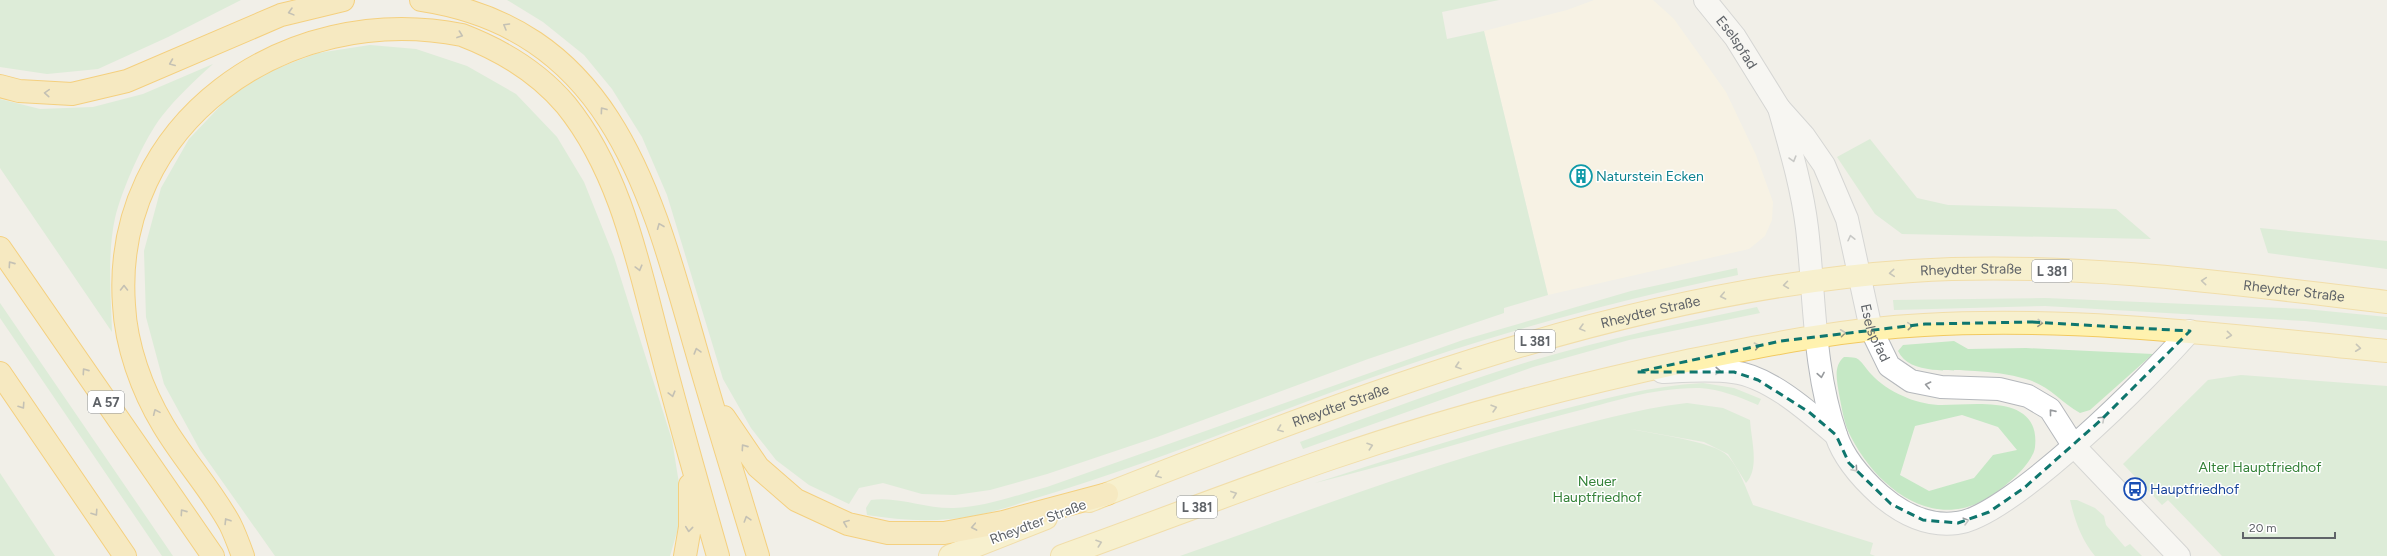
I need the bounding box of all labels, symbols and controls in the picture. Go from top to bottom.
one-way arrow [288,7,295,16]
street label: Eselspfad [1713,12,1761,72]
one-way arrow [503,24,510,31]
one-way arrow [457,30,464,38]
one-way arrow [168,59,175,67]
one-way arrow [44,88,50,97]
one-way arrow [600,108,607,115]
one-way arrow [1788,155,1797,162]
building icon: Naturstein Ecken [1568,163,1594,189]
place label: Naturstein Ecken [1596,168,1704,185]
one-way arrow [656,223,664,230]
one-way arrow [1848,235,1856,241]
street label: Rheydter Straße [1919,260,2022,279]
road number: L 381 [2032,260,2072,282]
one-way arrow [8,261,16,268]
one-way arrow [634,264,643,271]
one-way arrow [1889,268,1895,277]
street label: Rheydter Straße [2242,276,2346,305]
one-way arrow [2201,277,2207,286]
one-way arrow [1783,280,1790,289]
one-way arrow [120,285,128,291]
street label: Rheydter Straße [1599,292,1702,332]
one-way arrow [1720,292,1726,300]
street label: Eselspfad [1857,302,1894,364]
one-way arrow [2037,318,2043,327]
one-way arrow [1907,321,1913,330]
one-way arrow [1579,324,1586,332]
one-way arrow [1840,328,1846,337]
road number: L 381 [1515,330,1555,352]
one-way arrow [2226,330,2232,339]
one-way arrow [1754,343,1760,351]
one-way arrow [2355,344,2361,353]
one-way arrow [693,348,702,355]
one-way arrow [1455,361,1462,370]
one-way arrow [1715,367,1721,375]
one-way arrow [82,368,90,375]
one-way arrow [1816,372,1825,378]
street label: Rheydter Straße [1290,380,1392,431]
one-way arrow [1925,381,1932,389]
one-way arrow [668,390,676,397]
road number: A 57 [88,391,124,413]
one-way arrow [17,401,24,408]
one-way arrow [1490,404,1497,413]
one-way arrow [153,408,161,416]
one-way arrow [2049,410,2056,417]
one-way arrow [2097,416,2105,423]
one-way arrow [1276,424,1283,432]
one-way arrow [1366,442,1373,451]
one-way arrow [741,444,749,451]
park label: Alter Hauptfriedhof [2199,459,2322,476]
one-way arrow [1850,464,1857,472]
one-way arrow [1155,471,1162,479]
park label: Neuer Hauptfriedhof [1552,473,1642,506]
bus stop icon: Hauptfriedhof [2122,476,2148,502]
place label: Hauptfriedhof [2150,481,2240,498]
one-way arrow [1230,490,1237,498]
street label: Rheydter Straße [987,496,1089,548]
road number: L 381 [1177,496,1217,518]
one-way arrow [90,509,98,516]
one-way arrow [180,510,187,517]
scale bar [2243,514,2335,540]
one-way arrow [743,515,752,522]
one-way arrow [1962,517,1969,526]
one-way arrow [225,518,232,525]
one-way arrow [843,519,850,527]
text: 20 m [2249,521,2277,535]
one-way arrow [971,523,977,531]
one-way arrow [685,526,694,532]
one-way arrow [1095,539,1102,548]

